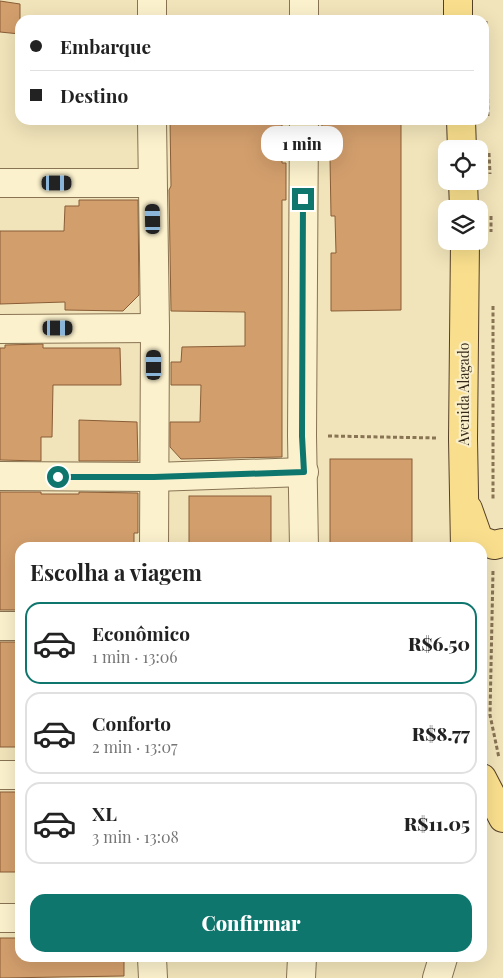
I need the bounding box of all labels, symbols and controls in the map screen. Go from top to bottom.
text: Embarque [60,33,151,59]
text: Destino [60,82,128,108]
callout: 1 min [262,126,344,162]
text: 1 min [282,133,322,154]
map controls [438,140,488,250]
button: locate [438,140,488,190]
car [42,176,72,191]
route end [292,188,314,210]
button: layers [438,200,488,250]
car [145,204,160,234]
car [43,321,73,336]
street label: Avenida Alagado [454,342,473,446]
car [146,350,161,380]
route start [47,466,69,488]
text: Escolha a viagem [30,557,202,587]
text: Econômico [92,620,190,646]
icon: car [32,621,77,666]
text: R$6.50 [408,630,470,656]
text: 1 min · 13:06 [92,646,178,667]
text: Conforto [92,710,171,736]
icon: car [32,711,77,756]
text: R$8.77 [412,720,470,746]
text: 2 min · 13:07 [92,736,178,757]
text: XL [92,800,117,826]
icon: car [32,801,77,846]
text: R$11.05 [404,810,470,836]
text: 3 min · 13:08 [92,826,179,847]
button: Confirmar [30,894,472,952]

